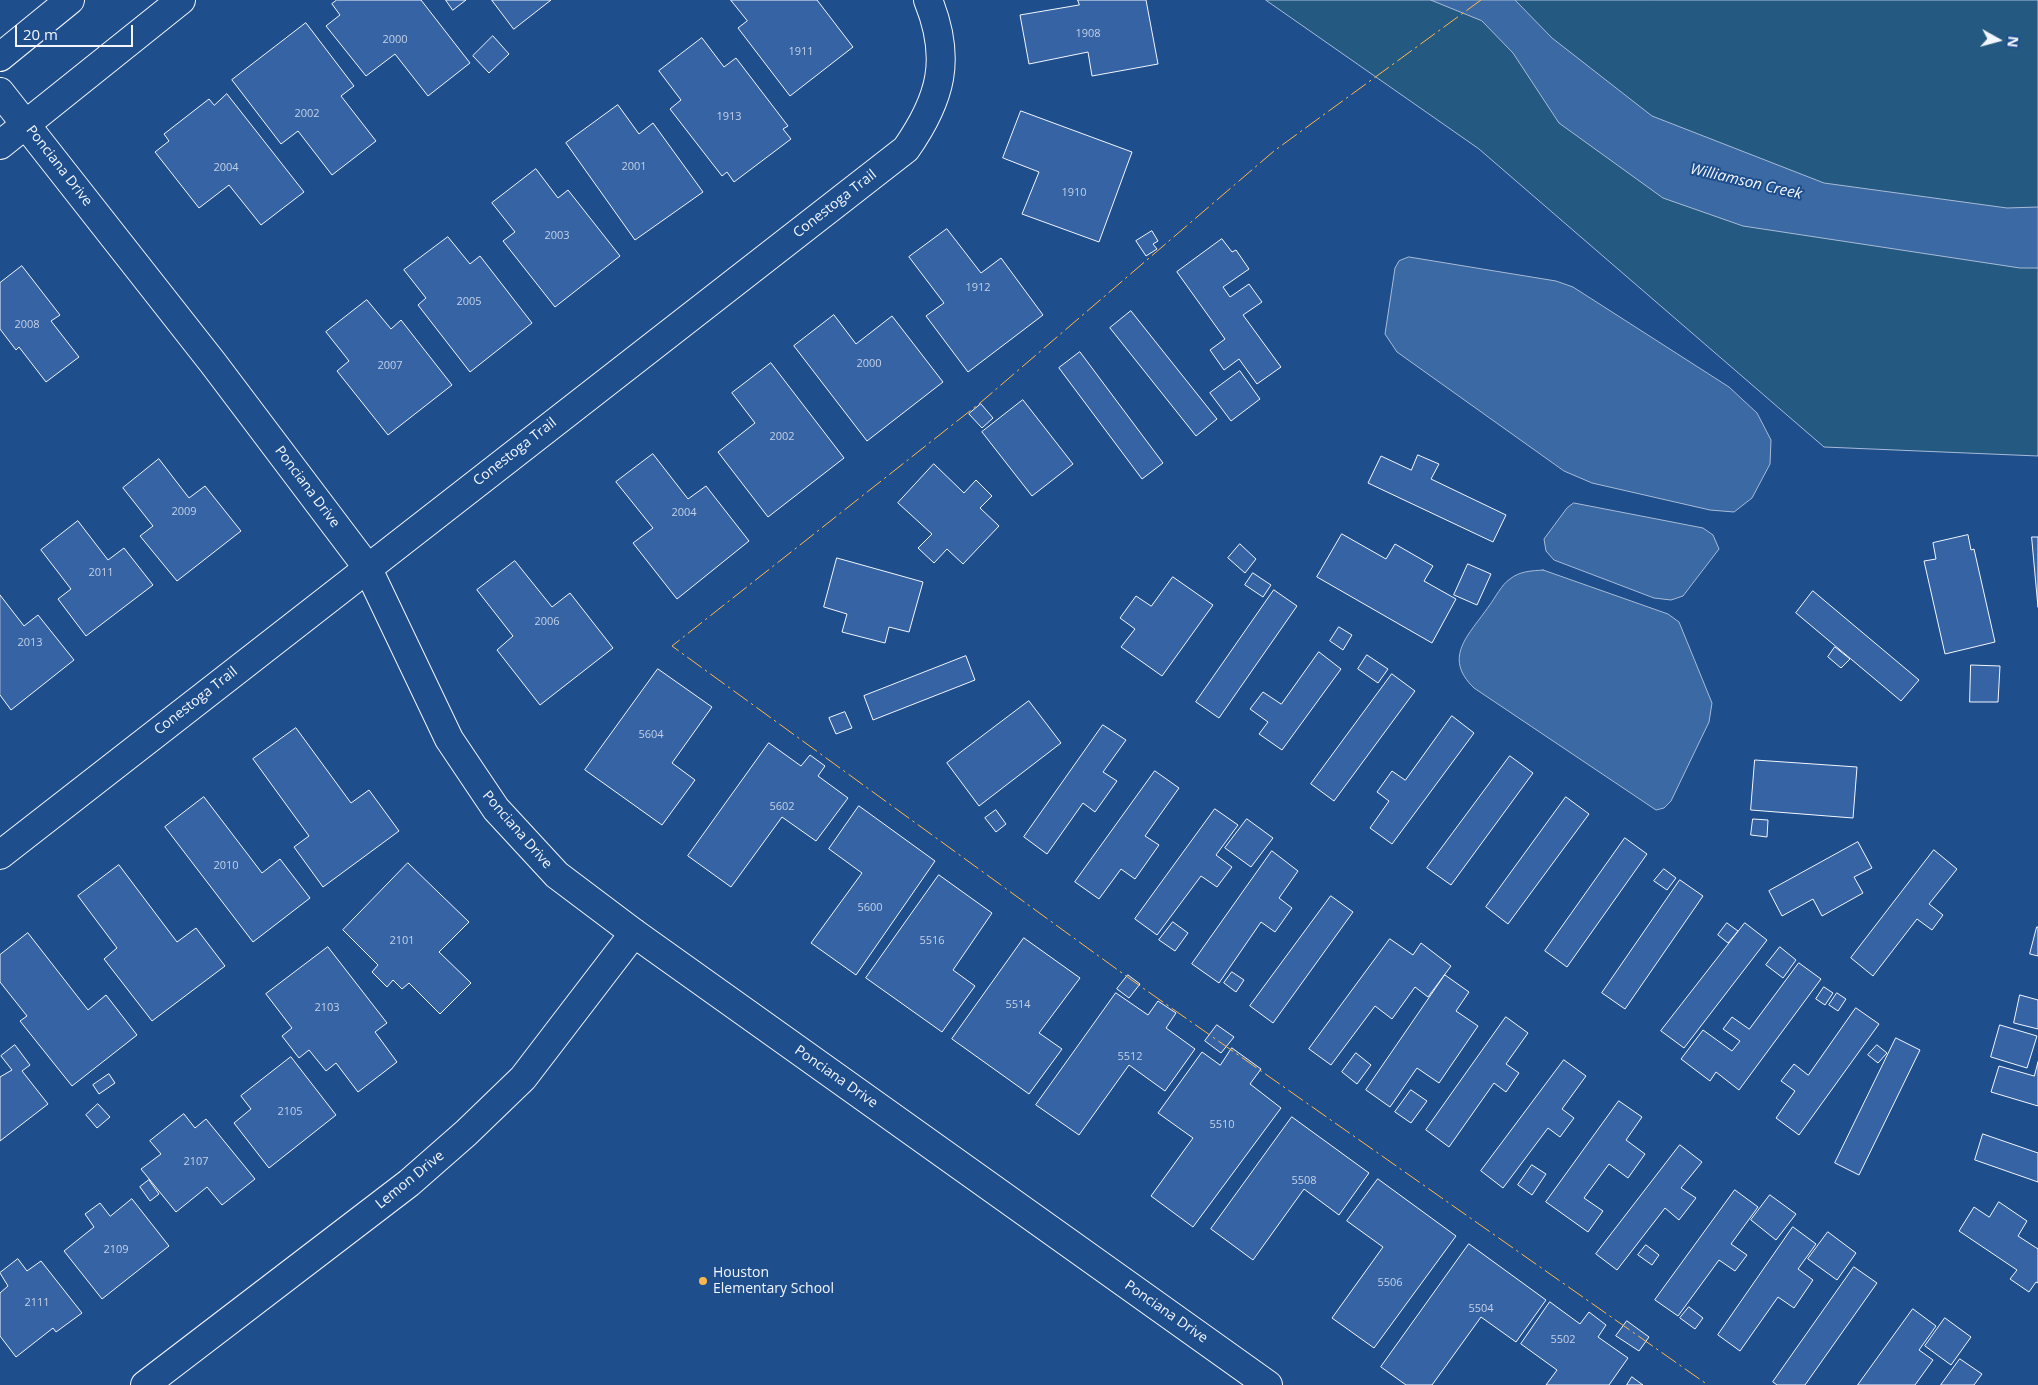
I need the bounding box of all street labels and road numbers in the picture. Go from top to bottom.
street label: Ponciana Drive [22,122,96,210]
street label: Conestoga Trail [790,166,880,242]
street label: Conestoga Trail [470,414,560,490]
street label: Ponciana Drive [271,443,343,531]
street label: Conestoga Trail [151,663,241,739]
street label: Ponciana Drive [479,788,555,872]
street label: Ponciana Drive [791,1042,881,1112]
street label: Lemon Drive [372,1147,448,1213]
street label: Ponciana Drive [1121,1277,1211,1347]

